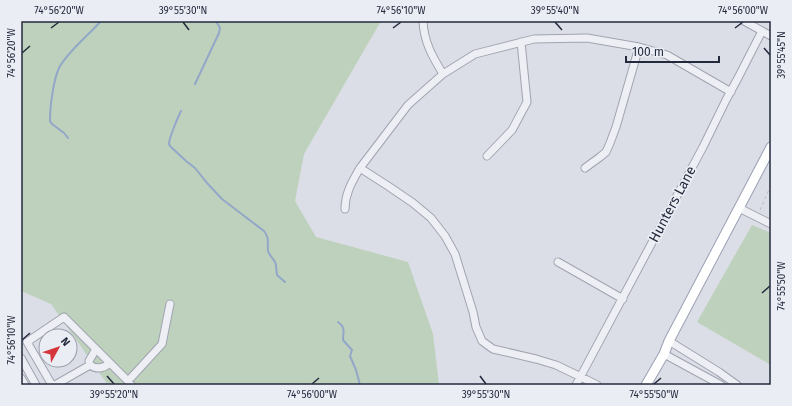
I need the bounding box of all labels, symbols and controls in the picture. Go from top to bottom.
text: 74°56'20"W [34,5,85,17]
text: 39°55'30"N [159,5,207,17]
text: 74°56'10"W [377,5,426,17]
text: 39°55'40"N [531,5,579,17]
text: 74°56'00"W [718,5,769,17]
text: 74°56'20"W [6,27,18,78]
text: 39°55'45"N [776,31,788,79]
scale bar [626,38,719,64]
text: 100 m [632,45,664,59]
street label: Hunters Lane [645,163,700,245]
text: 74°55'50"W [776,261,788,311]
text: 74°56'10"W [6,315,18,364]
north arrow [38,328,78,368]
text: N [58,335,73,349]
text: 39°55'20"N [90,389,138,401]
text: 74°56'00"W [287,389,338,401]
text: 39°55'30"N [462,389,510,401]
text: 74°55'50"W [629,389,679,401]

